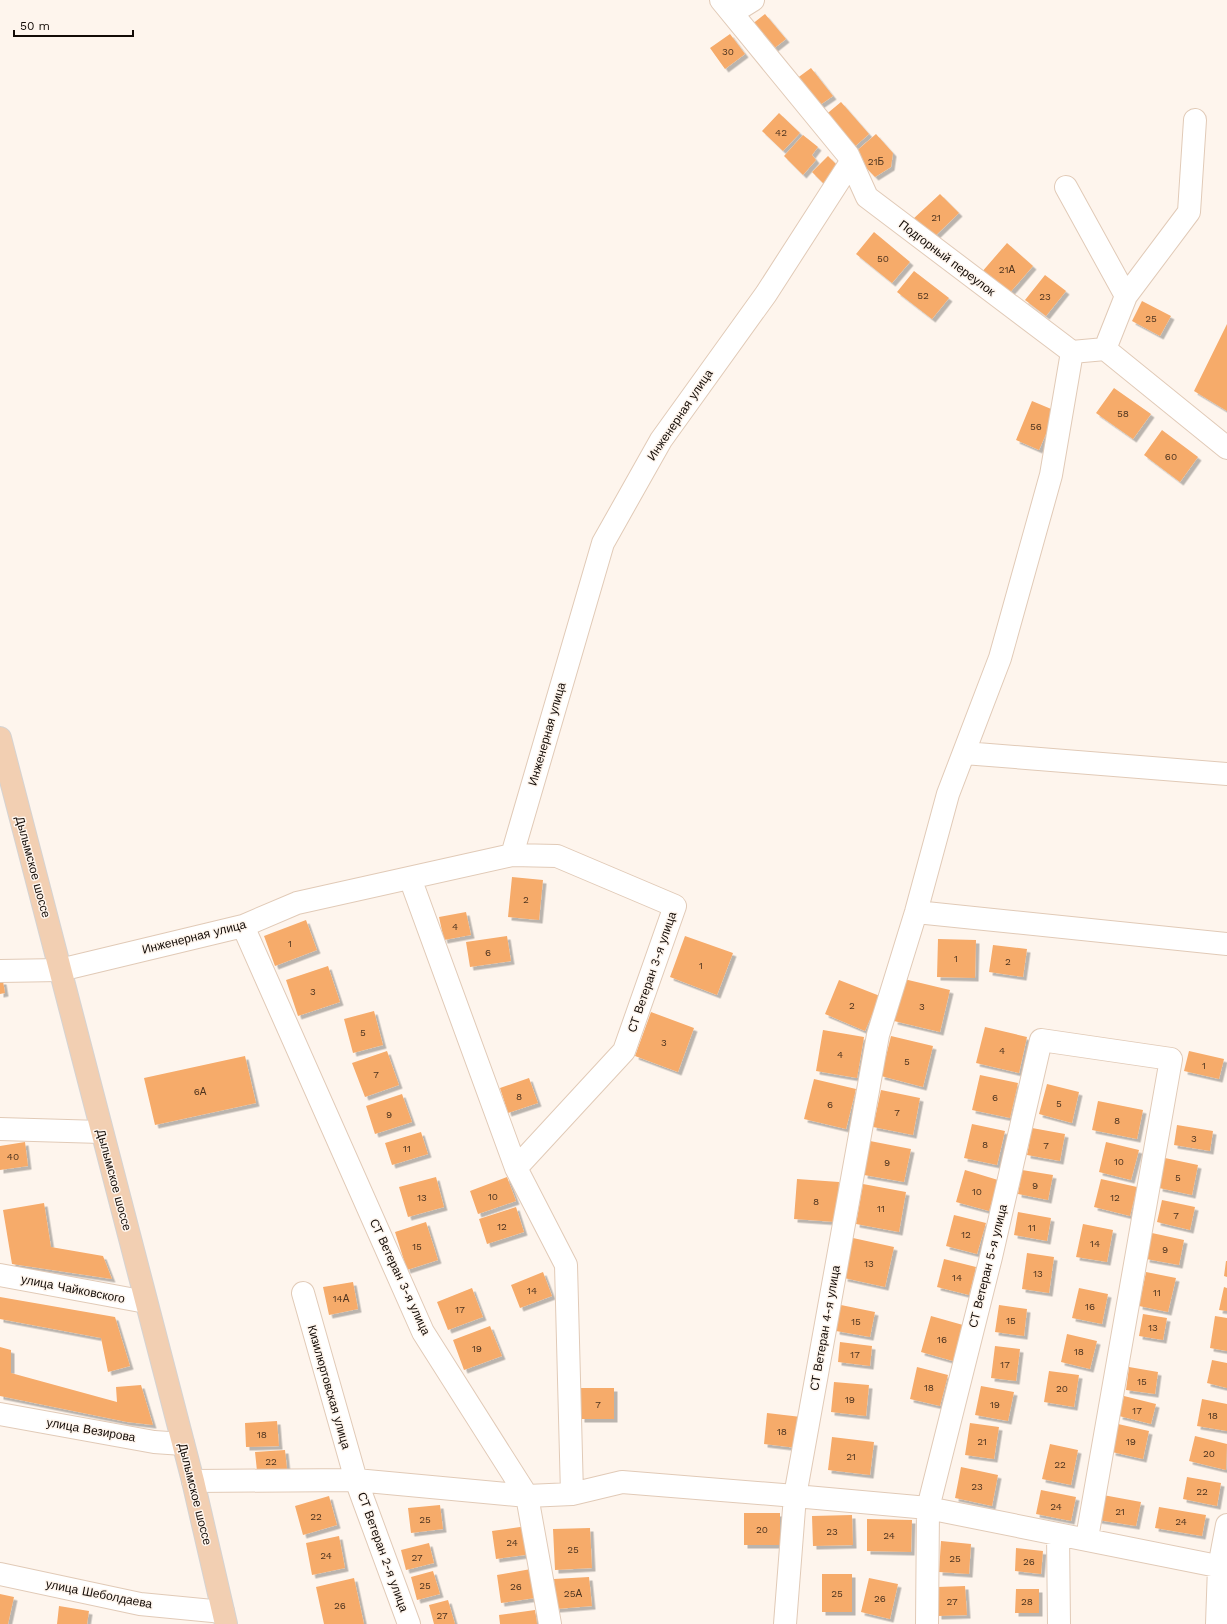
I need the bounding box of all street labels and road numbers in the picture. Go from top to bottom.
street label: Подгорный переулок [896,217,998,299]
street label: Инженерная улица [644,367,716,463]
street label: Инженерная улица [526,680,569,787]
street label: Дылымское шоссе [13,815,53,920]
street label: СТ Ветеран 3-я улица [625,909,679,1034]
street label: Инженерная улица [140,917,248,957]
street label: Дылымское шоссе [94,1128,134,1233]
street label: СТ Ветеран 5-я улица [966,1203,1010,1329]
street label: СТ Ветеран 3-я улица [367,1217,433,1338]
street label: СТ Ветеран 4-я улица [807,1264,843,1392]
street label: улица Чайковского [20,1272,126,1306]
street label: Кизилюртовская улица [305,1323,354,1451]
street label: улица Везирова [45,1415,137,1445]
street label: Дылымское шоссе [176,1442,215,1547]
street label: СТ Ветеран 2-я улица [355,1490,411,1614]
street label: улица Шеболдаева [45,1577,154,1611]

